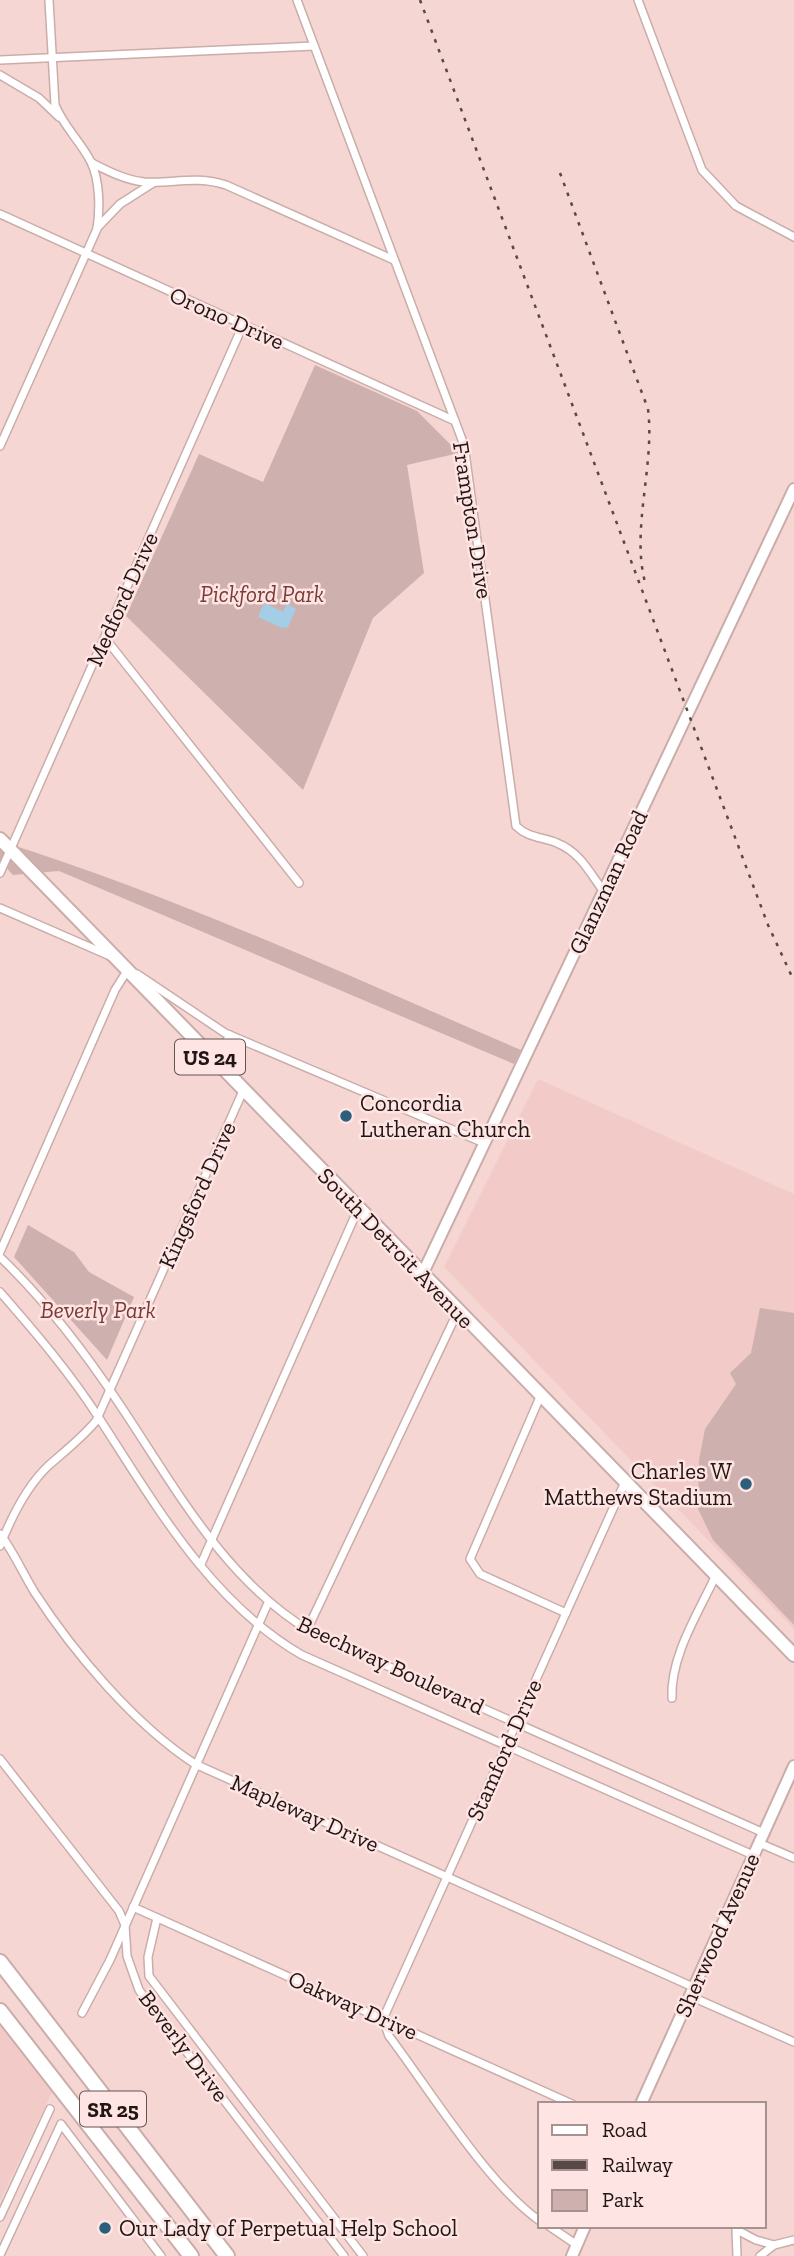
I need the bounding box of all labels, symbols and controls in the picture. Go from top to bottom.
street label: Orono Drive [165,280,289,356]
street label: Frampton Drive [447,439,499,601]
street label: Medford Drive [80,528,164,670]
park label: Pickford Park [200,580,324,608]
street label: Glanzman Road [562,805,654,959]
road number: US 24 [175,1040,245,1074]
place label: Concordia Lutheran Church [360,1089,531,1143]
marker: Concordia Lutheran Church [338,1108,354,1124]
street label: Kingsford Drive [152,1117,242,1273]
street label: South Detroit Avenue [312,1162,480,1334]
park label: Beverly Park [40,1296,156,1324]
place label: Charles W Matthews Stadium [544,1457,733,1511]
marker: Charles W Matthews Stadium [738,1476,754,1492]
street label: Beechway Boulevard [293,1609,489,1721]
street label: Stamford Drive [460,1675,548,1825]
street label: Mapleway Drive [227,1768,383,1858]
street label: Sherwood Avenue [668,1849,766,2021]
street label: Oakway Drive [284,1964,422,2046]
street label: Beverly Drive [133,1985,235,2107]
road number: SR 25 [80,2092,146,2126]
legend [538,2102,766,2228]
text: Road [602,2117,648,2142]
text: Railway [602,2152,673,2177]
text: Park [602,2187,644,2212]
place label: Our Lady of Perpetual Help School [119,2214,458,2242]
marker: Our Lady of Perpetual Help School [97,2220,113,2236]

